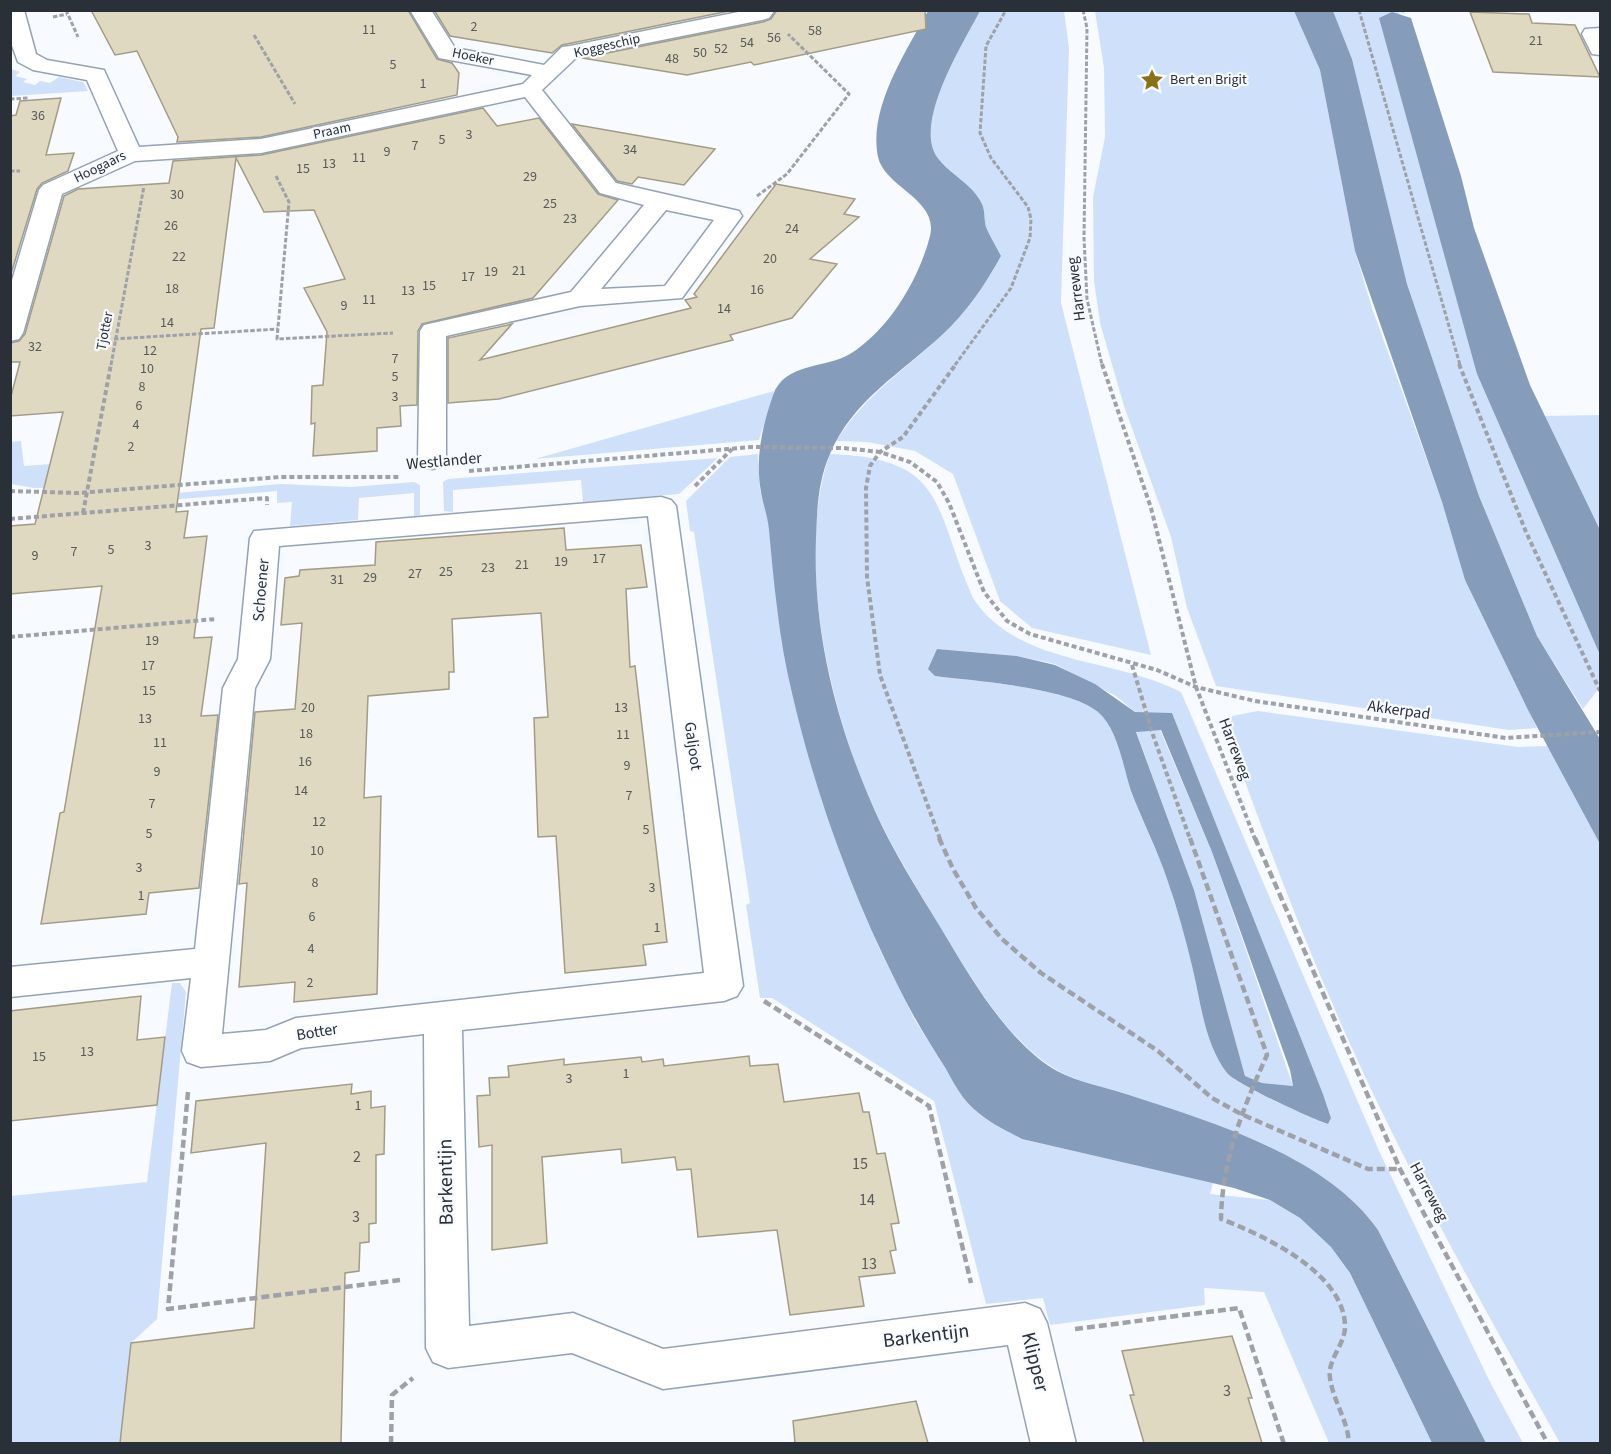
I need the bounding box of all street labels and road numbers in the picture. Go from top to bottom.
street label: Koggeschip [572,29,642,63]
street label: Hoeker [450,43,496,71]
street label: Praam [311,117,353,145]
street label: Hoogaars [70,146,130,188]
street label: Harreweg [1061,256,1091,322]
street label: Tjotter [91,310,119,352]
street label: Westlander [405,447,483,475]
street label: Schoener [247,557,275,623]
street label: Akkerpad [1366,695,1432,725]
street label: Harreweg [1213,715,1257,783]
street label: Galjoot [679,720,707,772]
street label: Botter [295,1018,340,1046]
street label: Barkentijn [431,1138,461,1226]
street label: Harreweg [1404,1158,1454,1226]
street label: Barkentijn [881,1317,971,1355]
street label: Klipper [1014,1329,1056,1395]

